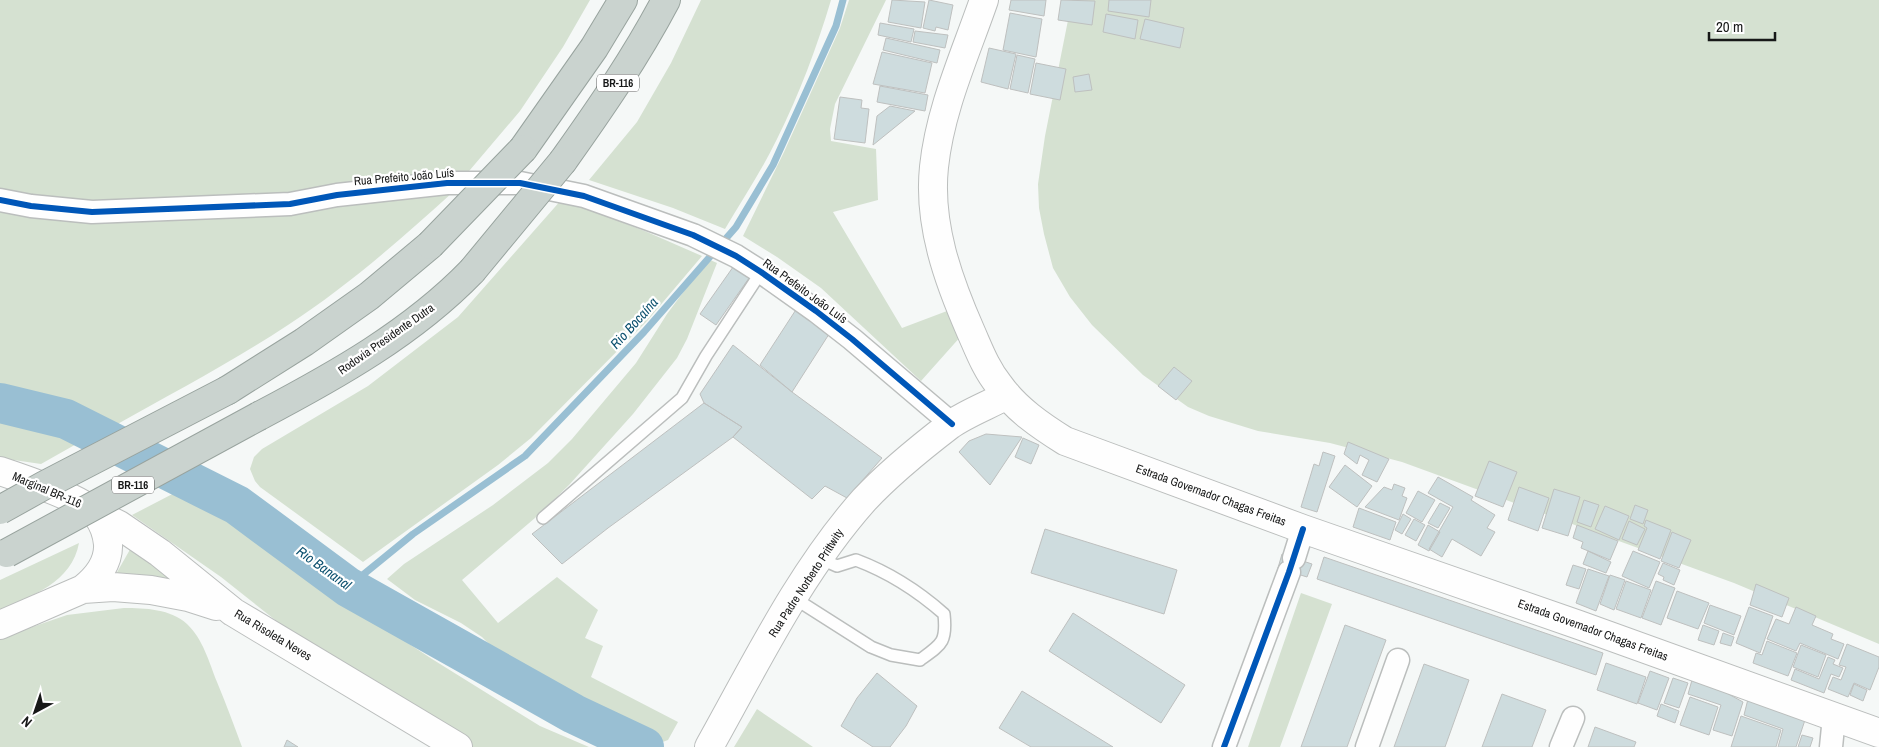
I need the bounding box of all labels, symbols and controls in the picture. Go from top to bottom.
scale bar [1709,10,1775,42]
text: 20 m [1716,16,1743,37]
road number: BR-116 [597,75,639,92]
street label: Rua Prefeito João Luís [353,165,455,189]
street label: Rua Prefeito João Luís [760,255,850,327]
water label: Rio Bocaína [606,293,662,353]
street label: Rodovia Presidente Dutra [335,300,438,378]
street label: Estrada Governador Chagas Freitas [1134,460,1288,530]
street label: Marginal BR-116 [10,468,84,512]
road number: BR-116 [112,476,154,494]
street label: Rua Padre Norberto Prittwity [765,526,847,640]
water label: Rio Bananal [293,542,355,594]
street label: Estrada Governador Chagas Freitas [1516,595,1670,665]
street label: Rua Risoleta Neves [231,606,315,664]
north arrow [10,687,60,737]
text: N [18,712,36,732]

